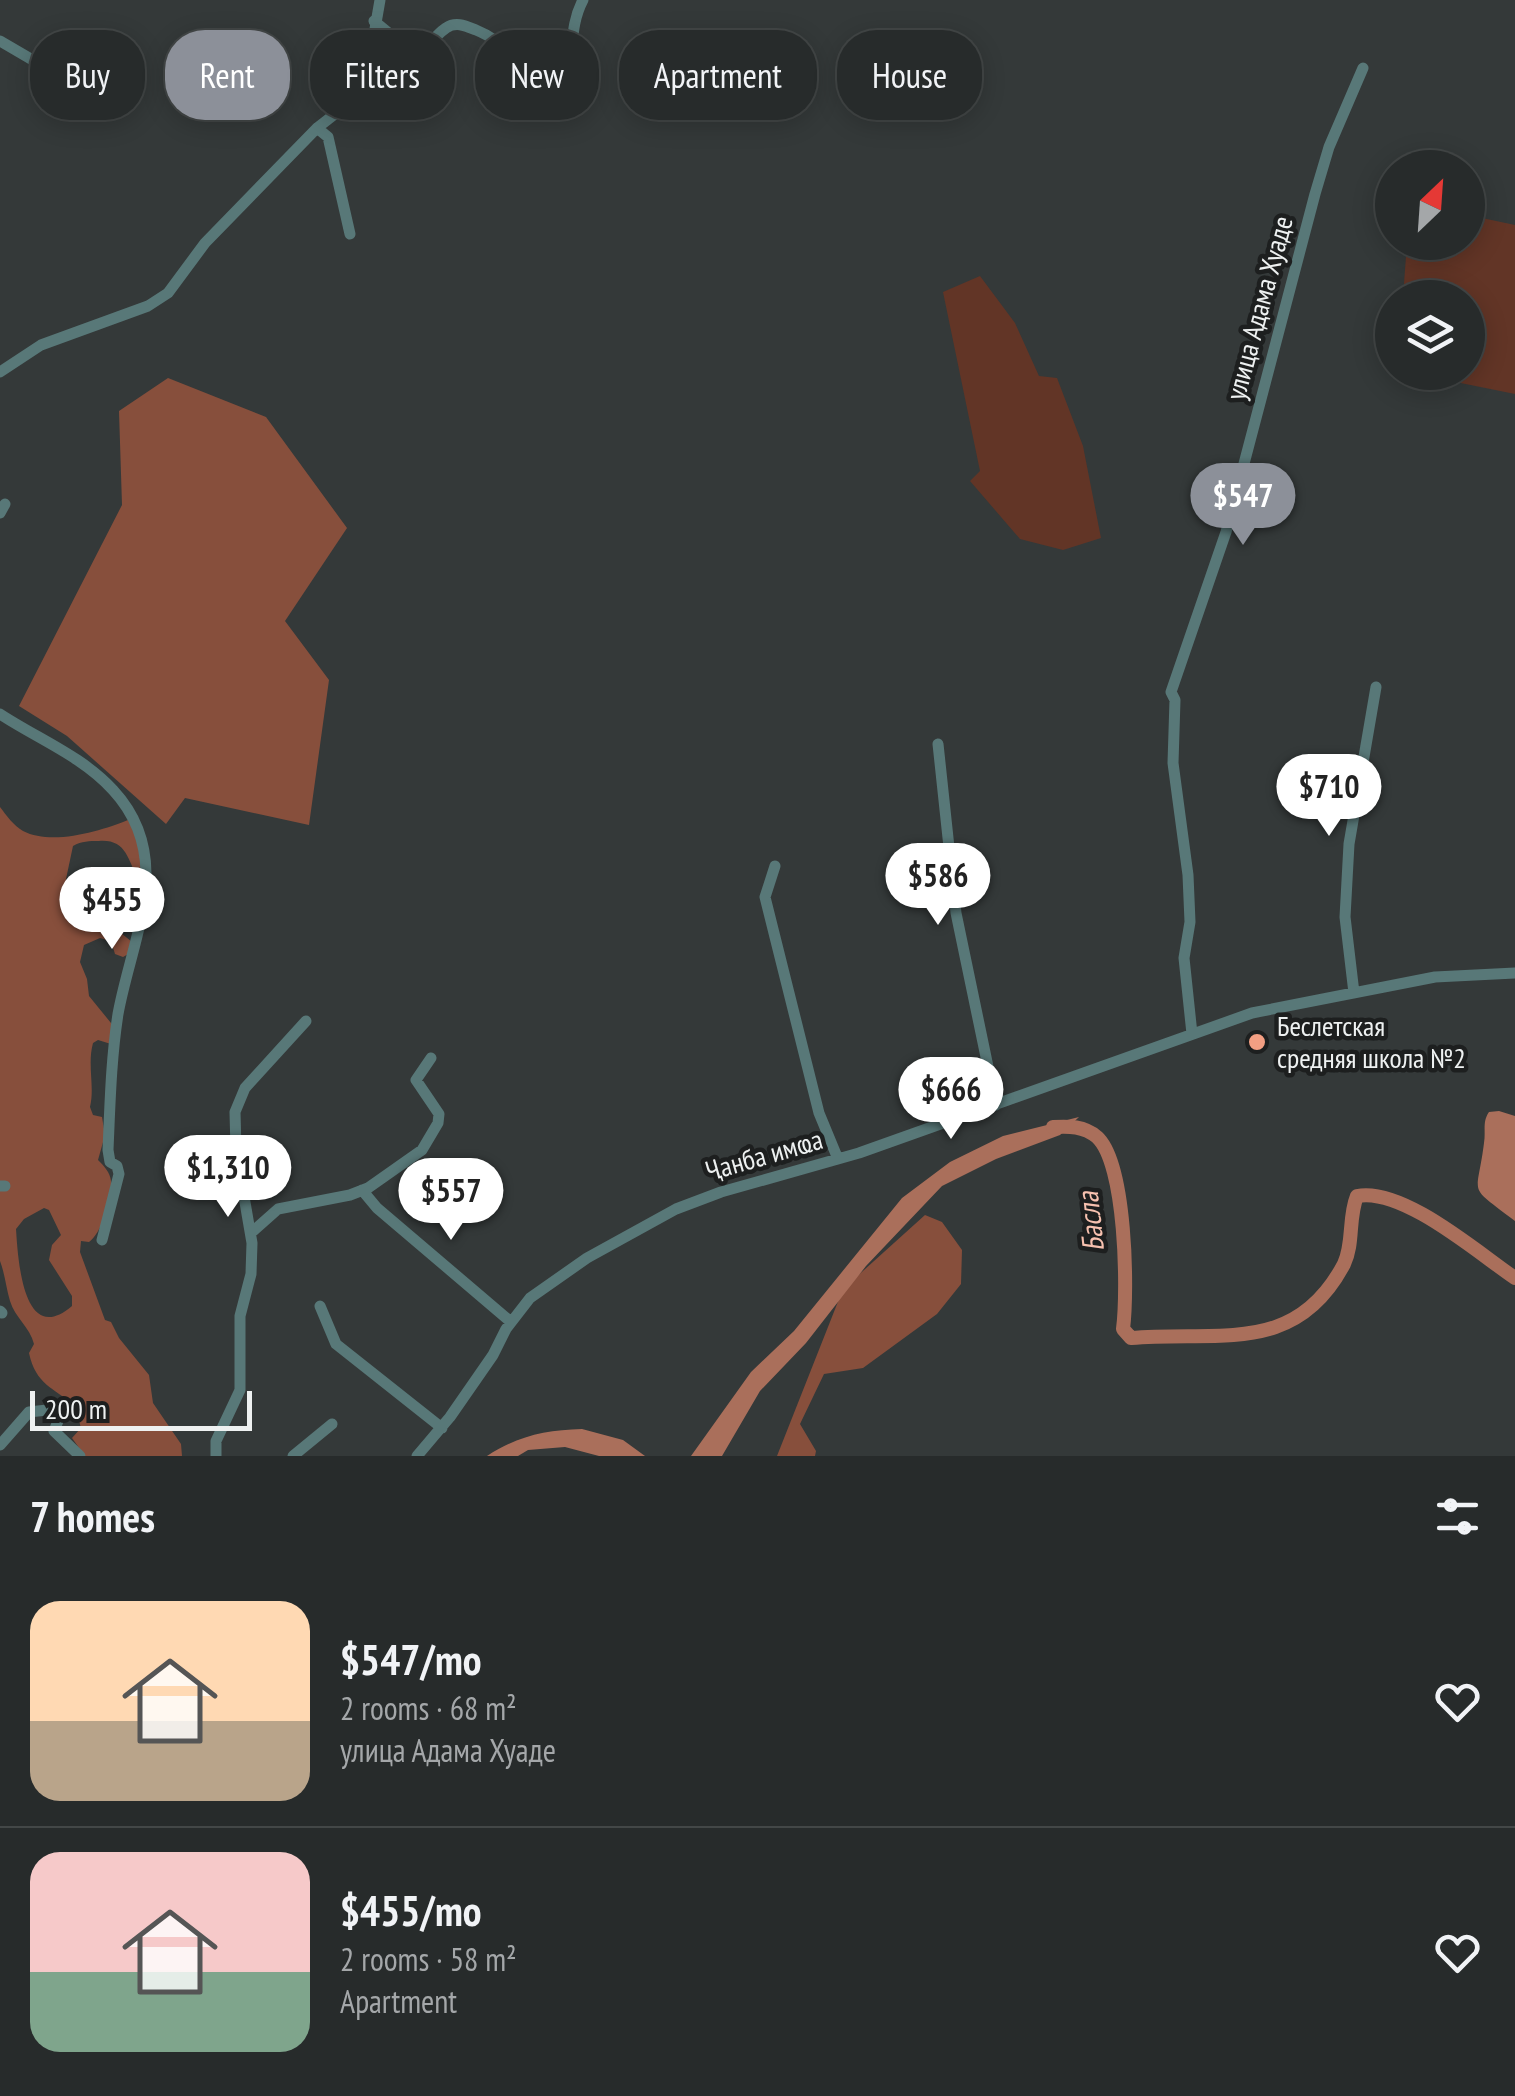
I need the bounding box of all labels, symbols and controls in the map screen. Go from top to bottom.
chip: Buy [30,30,145,120]
chip: Rent [165,30,290,120]
chip: Filters [310,30,455,120]
chip: New [475,30,599,120]
chip: Apartment [619,30,817,120]
chip: House [837,30,982,120]
north arrow [1375,150,1485,260]
map controls [1375,150,1485,390]
street label: улица Адама Хуаде [1216,212,1301,404]
button: layers [1375,280,1485,390]
pin: $547 [1184,463,1302,548]
text: $547 [1212,474,1274,516]
pin: $710 [1270,754,1388,839]
text: $710 [1298,765,1360,807]
pin: $586 [879,843,997,928]
text: $586 [907,854,969,896]
pin: $455 [53,867,171,952]
text: $455 [81,878,143,920]
place label: Беслетская средняя школа №2 [1277,1007,1466,1076]
marker: Беслетская средняя школа №2 [1246,1031,1268,1053]
pin: $666 [892,1057,1010,1142]
text: $666 [920,1068,982,1110]
street label: Ҷанба имҩа [701,1120,827,1189]
pin: $1,310 [147,1135,309,1220]
text: $1,310 [186,1146,270,1188]
pin: $557 [392,1158,510,1243]
text: $557 [420,1169,482,1211]
water label: Басла [1067,1188,1112,1254]
scale bar [30,1386,252,1430]
text: 200 m [45,1390,107,1427]
text: 7 homes [30,1489,155,1544]
icon: filters [1430,1489,1485,1544]
text: $547/mo [340,1632,482,1687]
icon: home [110,1641,230,1761]
icon: heart [1430,1674,1485,1729]
text: 2 rooms · 68 m² [340,1687,517,1729]
text: улица Адама Хуаде [340,1729,556,1771]
text: $455/mo [340,1883,482,1938]
icon: home [110,1892,230,2012]
icon: heart [1430,1925,1485,1980]
text: 2 rooms · 58 m² [340,1938,517,1980]
text: Apartment [340,1980,457,2022]

